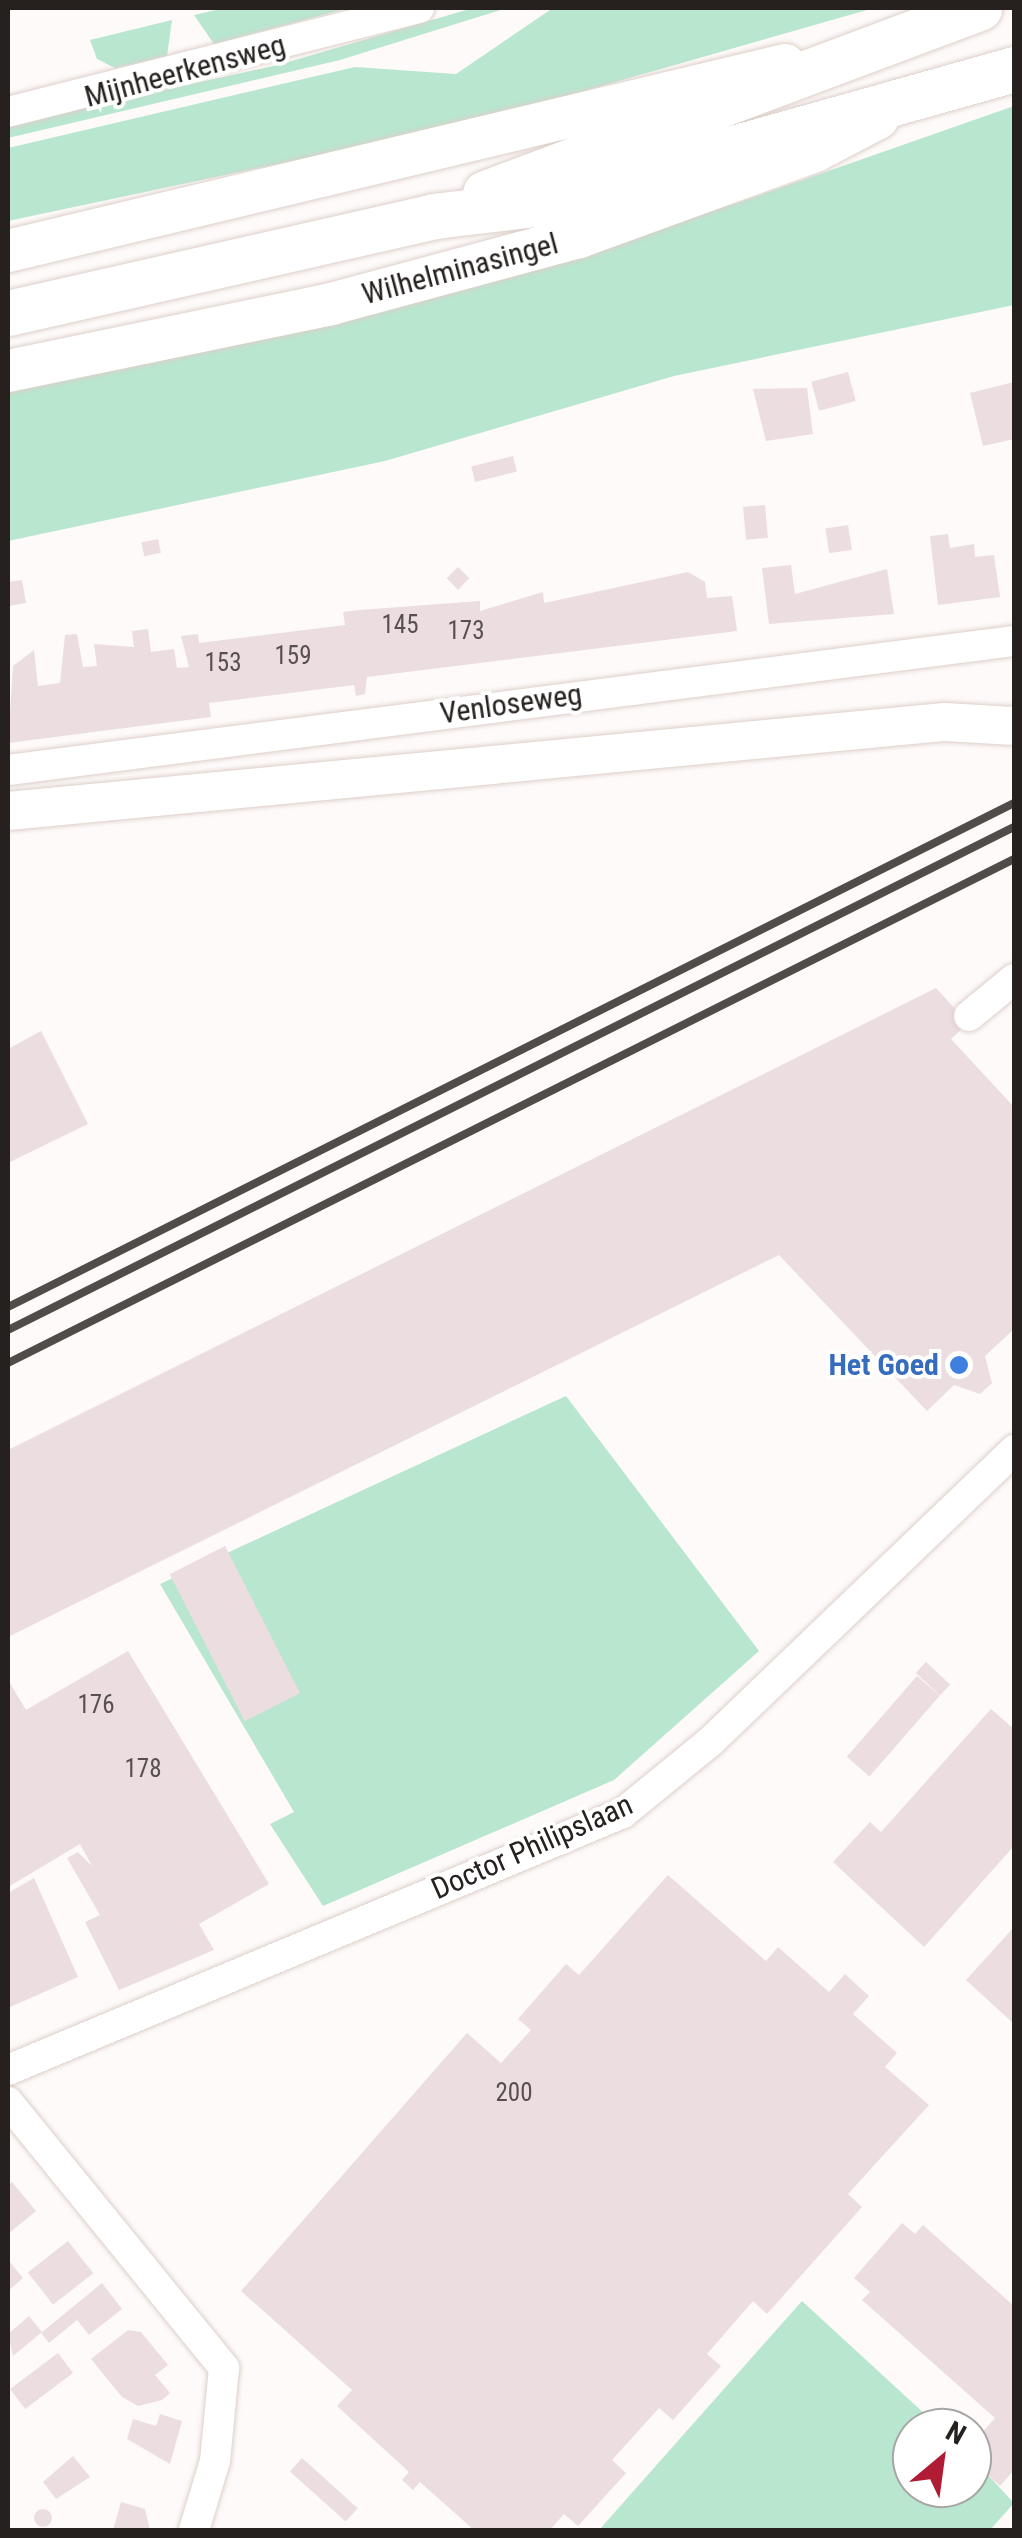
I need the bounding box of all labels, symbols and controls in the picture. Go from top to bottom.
street label: Mijnheerkensweg [81,27,289,115]
street label: Wilhelminasingel [358,226,562,312]
house number: 145 [381,610,419,640]
house number: 173 [447,616,485,646]
house number: 159 [274,641,312,671]
house number: 153 [204,648,242,678]
street label: Venloseweg [438,676,584,732]
place label: Het Goed [828,1347,939,1383]
marker: Het Goed [948,1354,970,1376]
house number: 176 [77,1690,115,1720]
house number: 178 [124,1754,162,1784]
street label: Doctor Philipslaan [426,1787,638,1907]
house number: 200 [495,2078,533,2108]
north arrow [892,2408,992,2508]
text: N [940,2414,971,2452]

